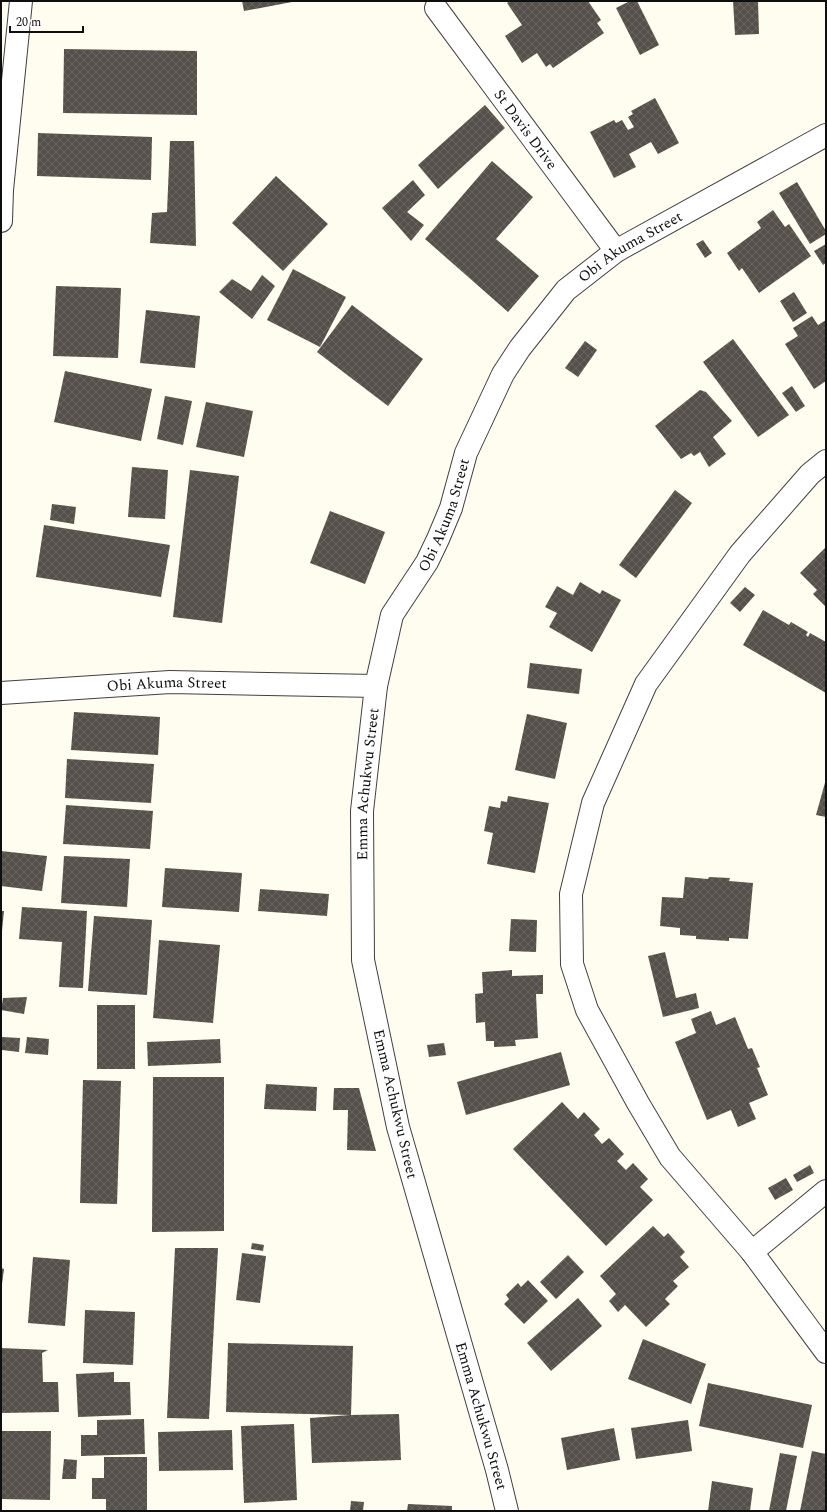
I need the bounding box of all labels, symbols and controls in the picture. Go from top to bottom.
scale bar [10,8,83,34]
text: 20 m [16,13,41,32]
street label: St Davis Drive [488,84,563,174]
street label: Obi Akuma Street [573,205,687,288]
street label: Obi Akuma Street [412,456,476,577]
street label: Obi Akuma Street [106,670,227,698]
street label: Emma Achukwu Street [350,707,385,861]
street label: Emma Achukwu Street [367,1027,423,1181]
street label: Emma Achukwu Street [449,1339,513,1493]

